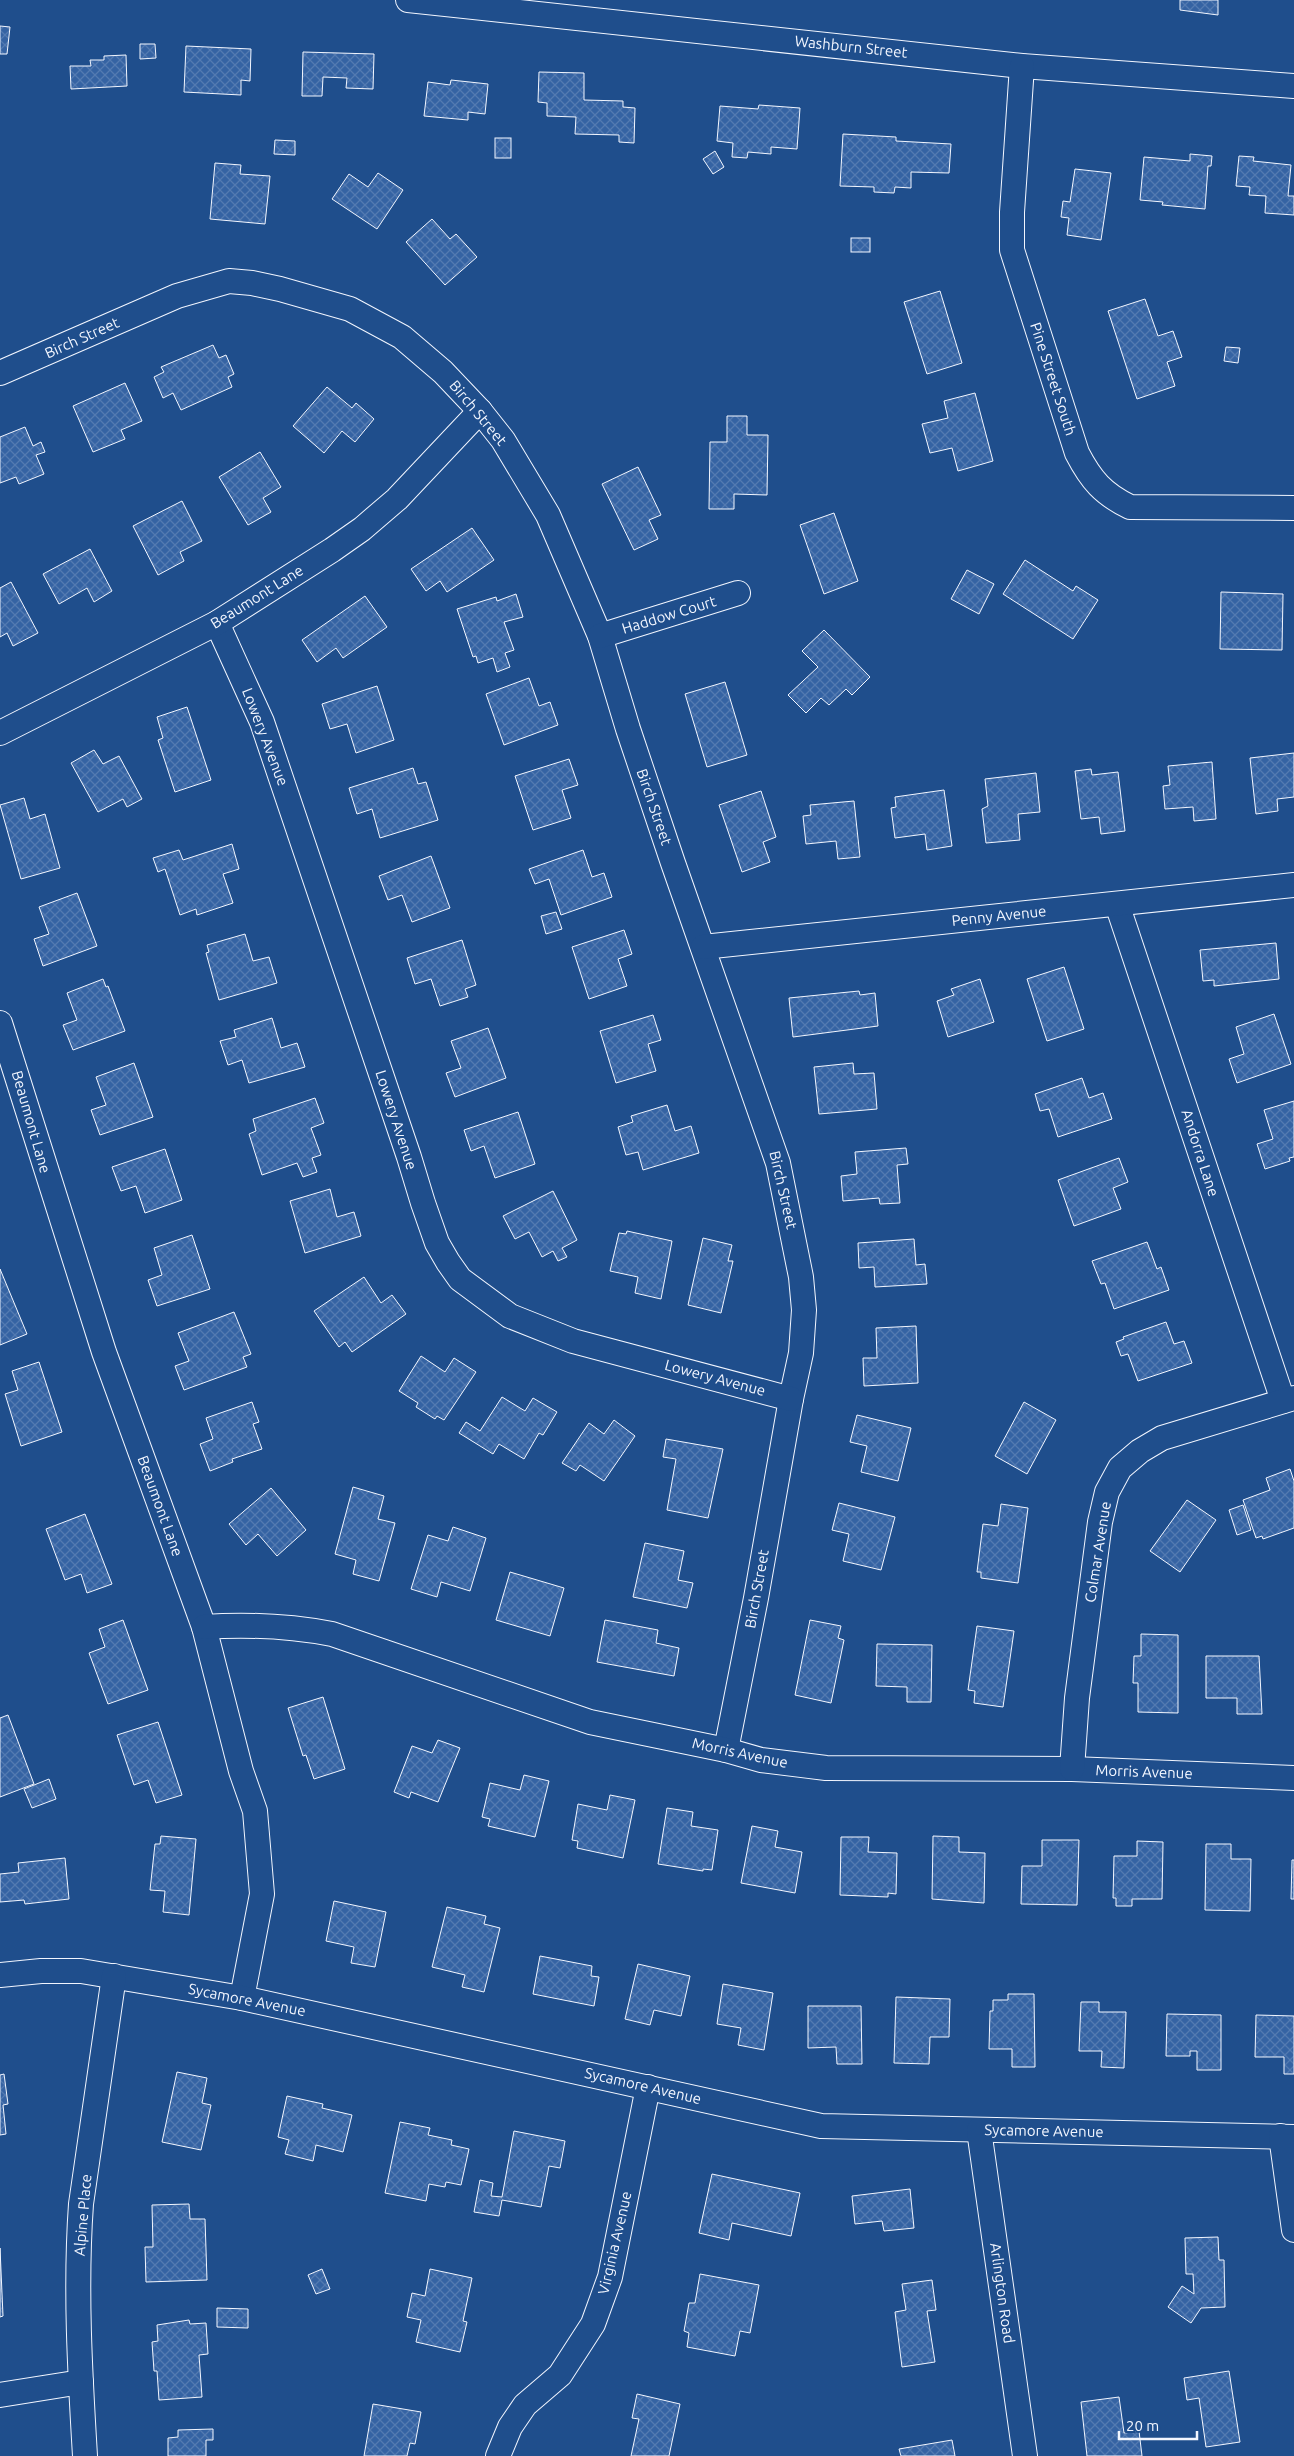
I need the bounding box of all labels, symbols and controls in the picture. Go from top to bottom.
street label: Washburn Street [794,32,908,61]
street label: Birch Street [42,314,122,362]
street label: Pine Street South [1027,320,1080,438]
street label: Birch Street [446,377,511,449]
street label: Beaumont Lane [207,561,306,632]
street label: Haddow Court [620,592,718,637]
street label: Lowery Avenue [239,685,292,788]
street label: Birch Street [633,766,676,847]
street label: Penny Avenue [951,902,1047,929]
street label: Lowery Avenue [372,1068,421,1172]
street label: Beaumont Lane [9,1069,54,1175]
street label: Andorra Lane [1178,1107,1223,1199]
street label: Birch Street [766,1149,801,1231]
street label: Lowery Avenue [663,1356,767,1399]
street label: Beaumont Lane [134,1453,187,1558]
street label: Colmar Avenue [1081,1500,1114,1604]
street label: Birch Street [741,1548,772,1630]
street label: Morris Avenue [691,1734,789,1771]
street label: Morris Avenue [1095,1761,1193,1782]
street label: Sycamore Avenue [187,1980,307,2019]
street label: Sycamore Avenue [583,2064,703,2107]
street label: Sycamore Avenue [984,2121,1104,2140]
street label: Alpine Place [70,2173,95,2257]
street label: Virginia Avenue [594,2190,635,2296]
street label: Arlington Road [987,2242,1018,2344]
scale bar [1119,2408,1196,2440]
text: 20 m [1126,2417,1159,2434]

